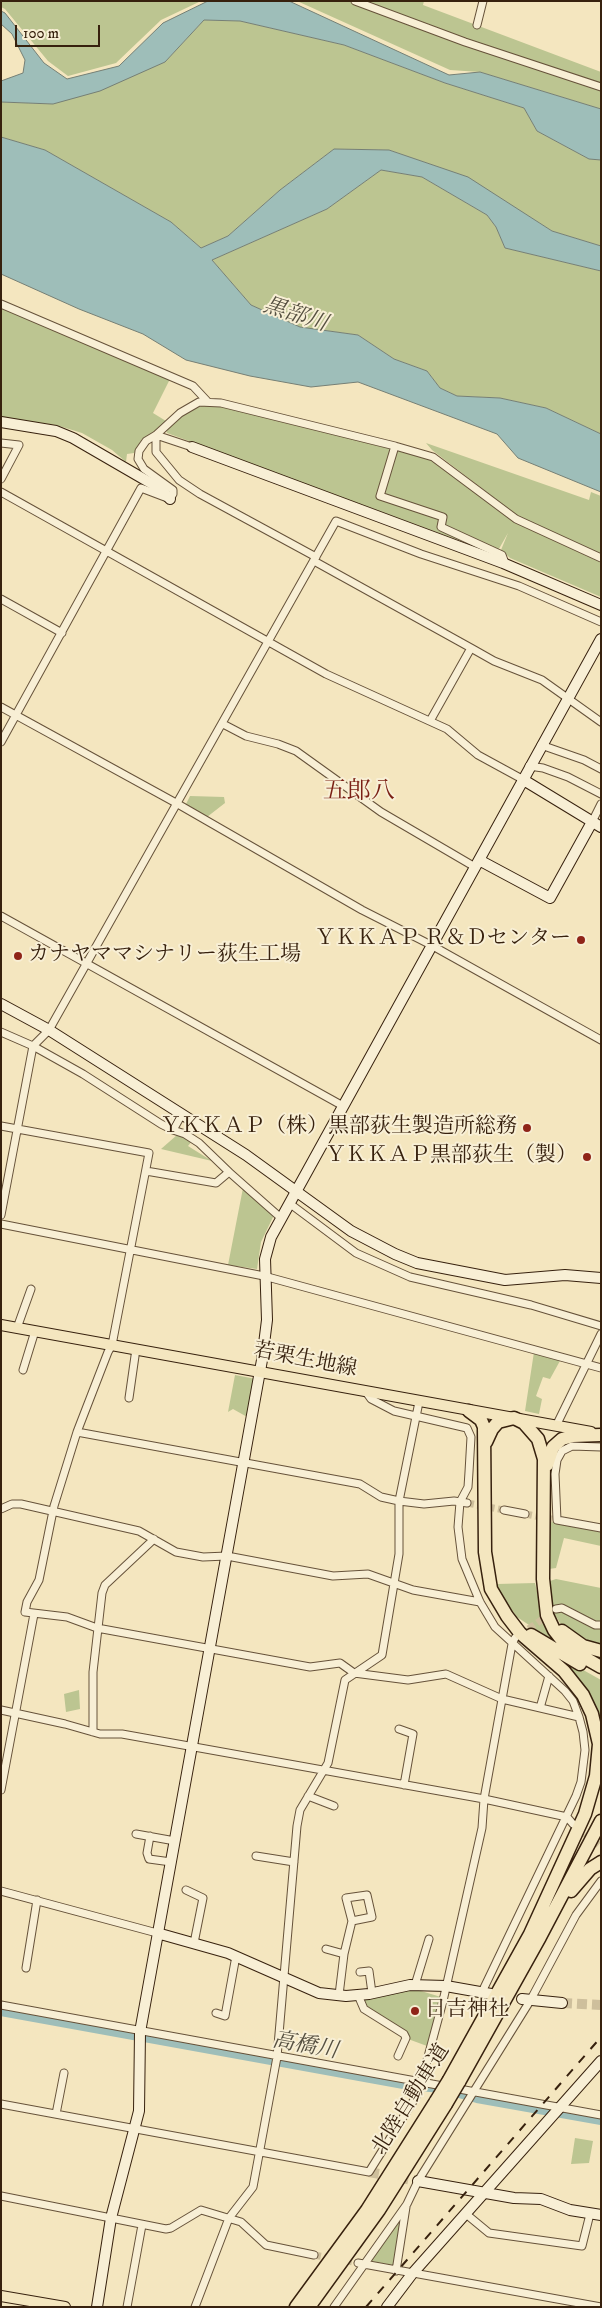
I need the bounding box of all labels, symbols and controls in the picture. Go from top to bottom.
scale bar [18,15,102,47]
text: 100 m [23,24,59,43]
water label: 黒部川 [260,293,330,339]
district label: 五郎八 [323,779,395,807]
place label: ＹＫＫＡＰ Ｒ＆Ｄセンター [314,927,571,953]
marker: ＹＫＫＡＰ Ｒ＆Ｄセンター [575,934,587,946]
place label: カナヤママシナリー荻生工場 [28,943,301,969]
marker: カナヤママシナリー荻生工場 [12,950,24,962]
place label: ＹＫＫＡＰ（株）黒部荻生製造所総務 [160,1115,517,1141]
marker: ＹＫＫＡＰ（株）黒部荻生製造所総務 [521,1122,533,1134]
place label: ＹＫＫＡＰ黒部荻生（製） [325,1144,577,1170]
marker: ＹＫＫＡＰ黒部荻生（製） [581,1151,593,1163]
street label: 若栗生地線 [251,1339,359,1383]
place label: 日吉神社 [425,1998,509,2024]
marker: 日吉神社 [409,2005,421,2017]
water label: 高橋川 [270,2028,340,2066]
street label: 北陸自動車道 [368,2040,456,2160]

